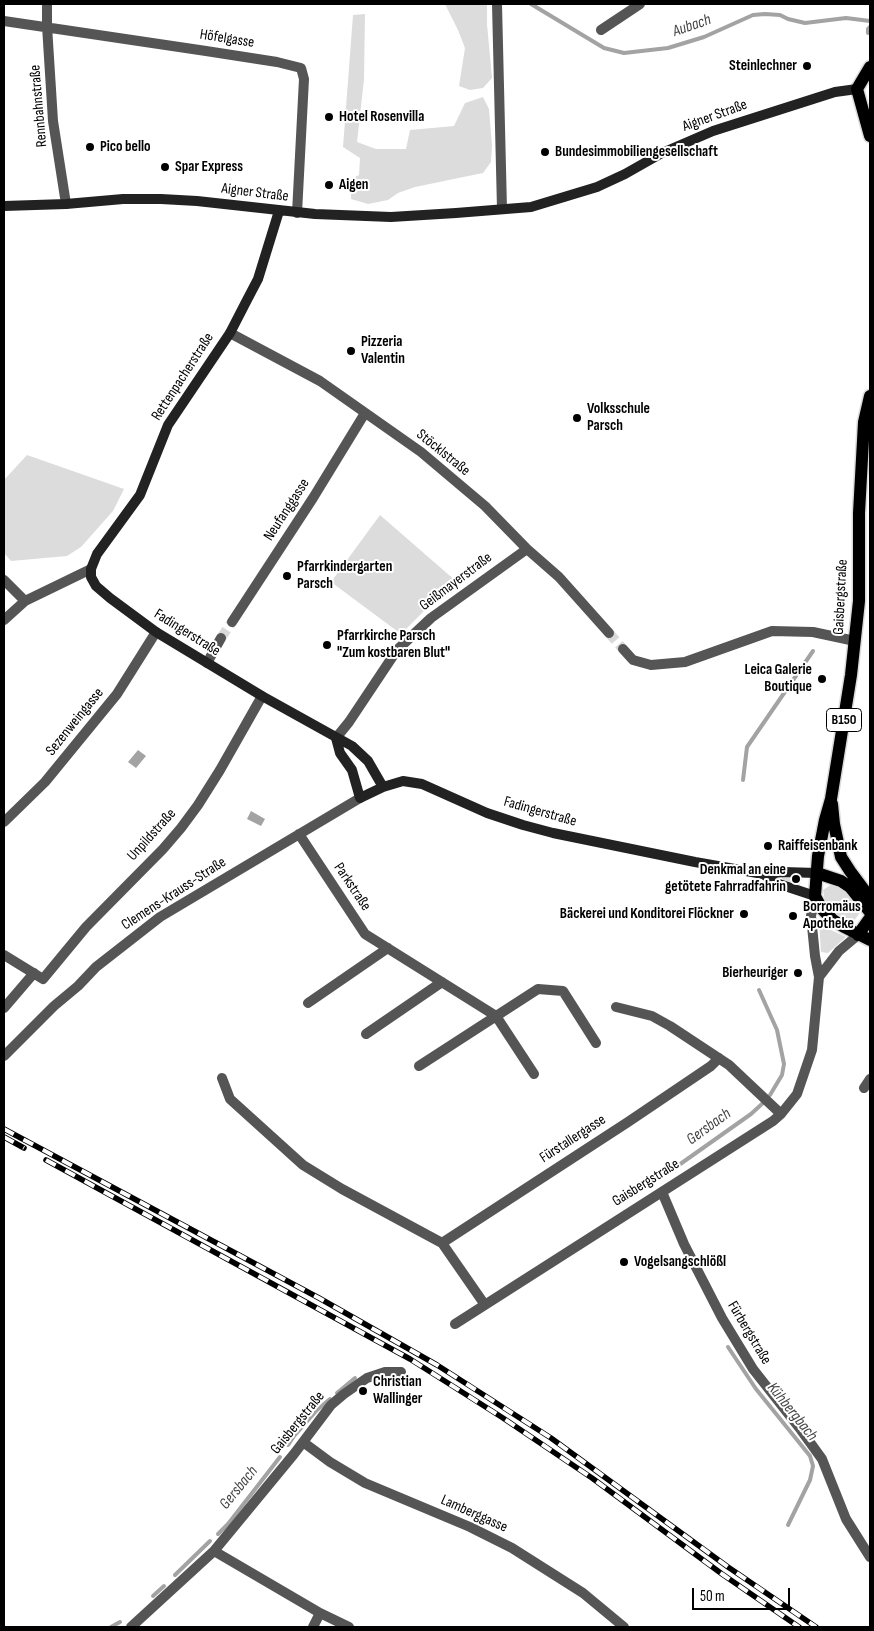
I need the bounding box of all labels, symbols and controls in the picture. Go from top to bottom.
water label: Aubach [670,11,714,41]
street label: Höfelgasse [199,26,255,52]
place label: Steinlechner [729,57,797,75]
marker: Steinlechner [801,60,813,72]
street label: Rennbahnstraße [26,64,52,148]
street label: Aigner Straße [680,96,750,136]
place label: Hotel Rosenvilla [339,108,424,126]
marker: Hotel Rosenvilla [323,111,335,123]
place label: Pico bello [100,138,151,156]
marker: Pico bello [84,141,96,153]
place label: Bundesimmobiliengesellschaft [555,143,718,161]
marker: Bundesimmobiliengesellschaft [539,146,551,158]
place label: Spar Express [175,158,243,176]
marker: Spar Express [159,161,171,173]
place label: Aigen [339,176,368,194]
marker: Aigen [323,179,335,191]
street label: Aigner Straße [220,180,290,206]
street label: Rettenpacherstraße [148,330,218,424]
place label: Pizzeria Valentin [361,333,405,368]
marker: Pizzeria Valentin [345,345,357,357]
place label: Volksschule Parsch [587,400,650,435]
marker: Volksschule Parsch [571,412,583,424]
street label: Stöcklstraße [413,426,473,480]
street label: Neufanggasse [260,476,314,544]
street label: Geißmayerstraße [416,549,496,615]
place label: Pfarrkindergarten Parsch [297,558,392,593]
street label: Gaisbergstraße [830,559,852,635]
marker: Pfarrkindergarten Parsch [281,570,293,582]
street label: Fadingerstraße [151,606,223,660]
place label: Pfarrkirche Parsch "Zum kostbaren Blut" [337,627,450,662]
marker: Pfarrkirche Parsch "Zum kostbaren Blut" [321,639,333,651]
place label: Leica Galerie Boutique [745,661,812,696]
marker: Leica Galerie Boutique [816,673,828,685]
street label: Sezenweingasse [42,685,108,759]
road number: B150 [826,708,862,732]
street label: Fadingerstraße [502,793,578,831]
street label: Unpildstraße [124,805,180,865]
place label: Raiffeisenbank [778,837,858,855]
marker: Raiffeisenbank [762,840,774,852]
street label: Clemens-Krauss-Straße [118,853,230,935]
street label: Parkstraße [329,860,375,914]
place label: Denkmal an eine getötete Fahrradfahrin [665,861,786,896]
marker: Denkmal an eine getötete Fahrradfahrin [790,873,802,885]
place label: Borromäus Apotheke [803,898,861,933]
place label: Bäckerei und Konditorei Flöckner [560,905,734,923]
marker: Bäckerei und Konditorei Flöckner [738,908,750,920]
marker: Borromäus Apotheke [787,910,799,922]
place label: Bierheuriger [722,964,788,982]
marker: Bierheuriger [792,967,804,979]
water label: Gersbach [683,1105,735,1149]
street label: Fürstallergasse [536,1111,610,1167]
street label: Gaisbergstraße [609,1155,683,1211]
place label: Vogelsangschlößl [634,1253,726,1271]
marker: Vogelsangschlößl [618,1256,630,1268]
street label: Fürbergstraße [723,1298,775,1368]
place label: Christian Wallinger [373,1373,422,1408]
water label: Kühbergbach [763,1379,821,1445]
marker: Christian Wallinger [357,1385,369,1397]
street label: Gaisbergstraße [267,1388,329,1458]
water label: Gersbach [216,1463,262,1513]
street label: Lamberggasse [438,1491,510,1537]
scale bar [694,1578,792,1610]
text: 50 m [700,1587,725,1606]

